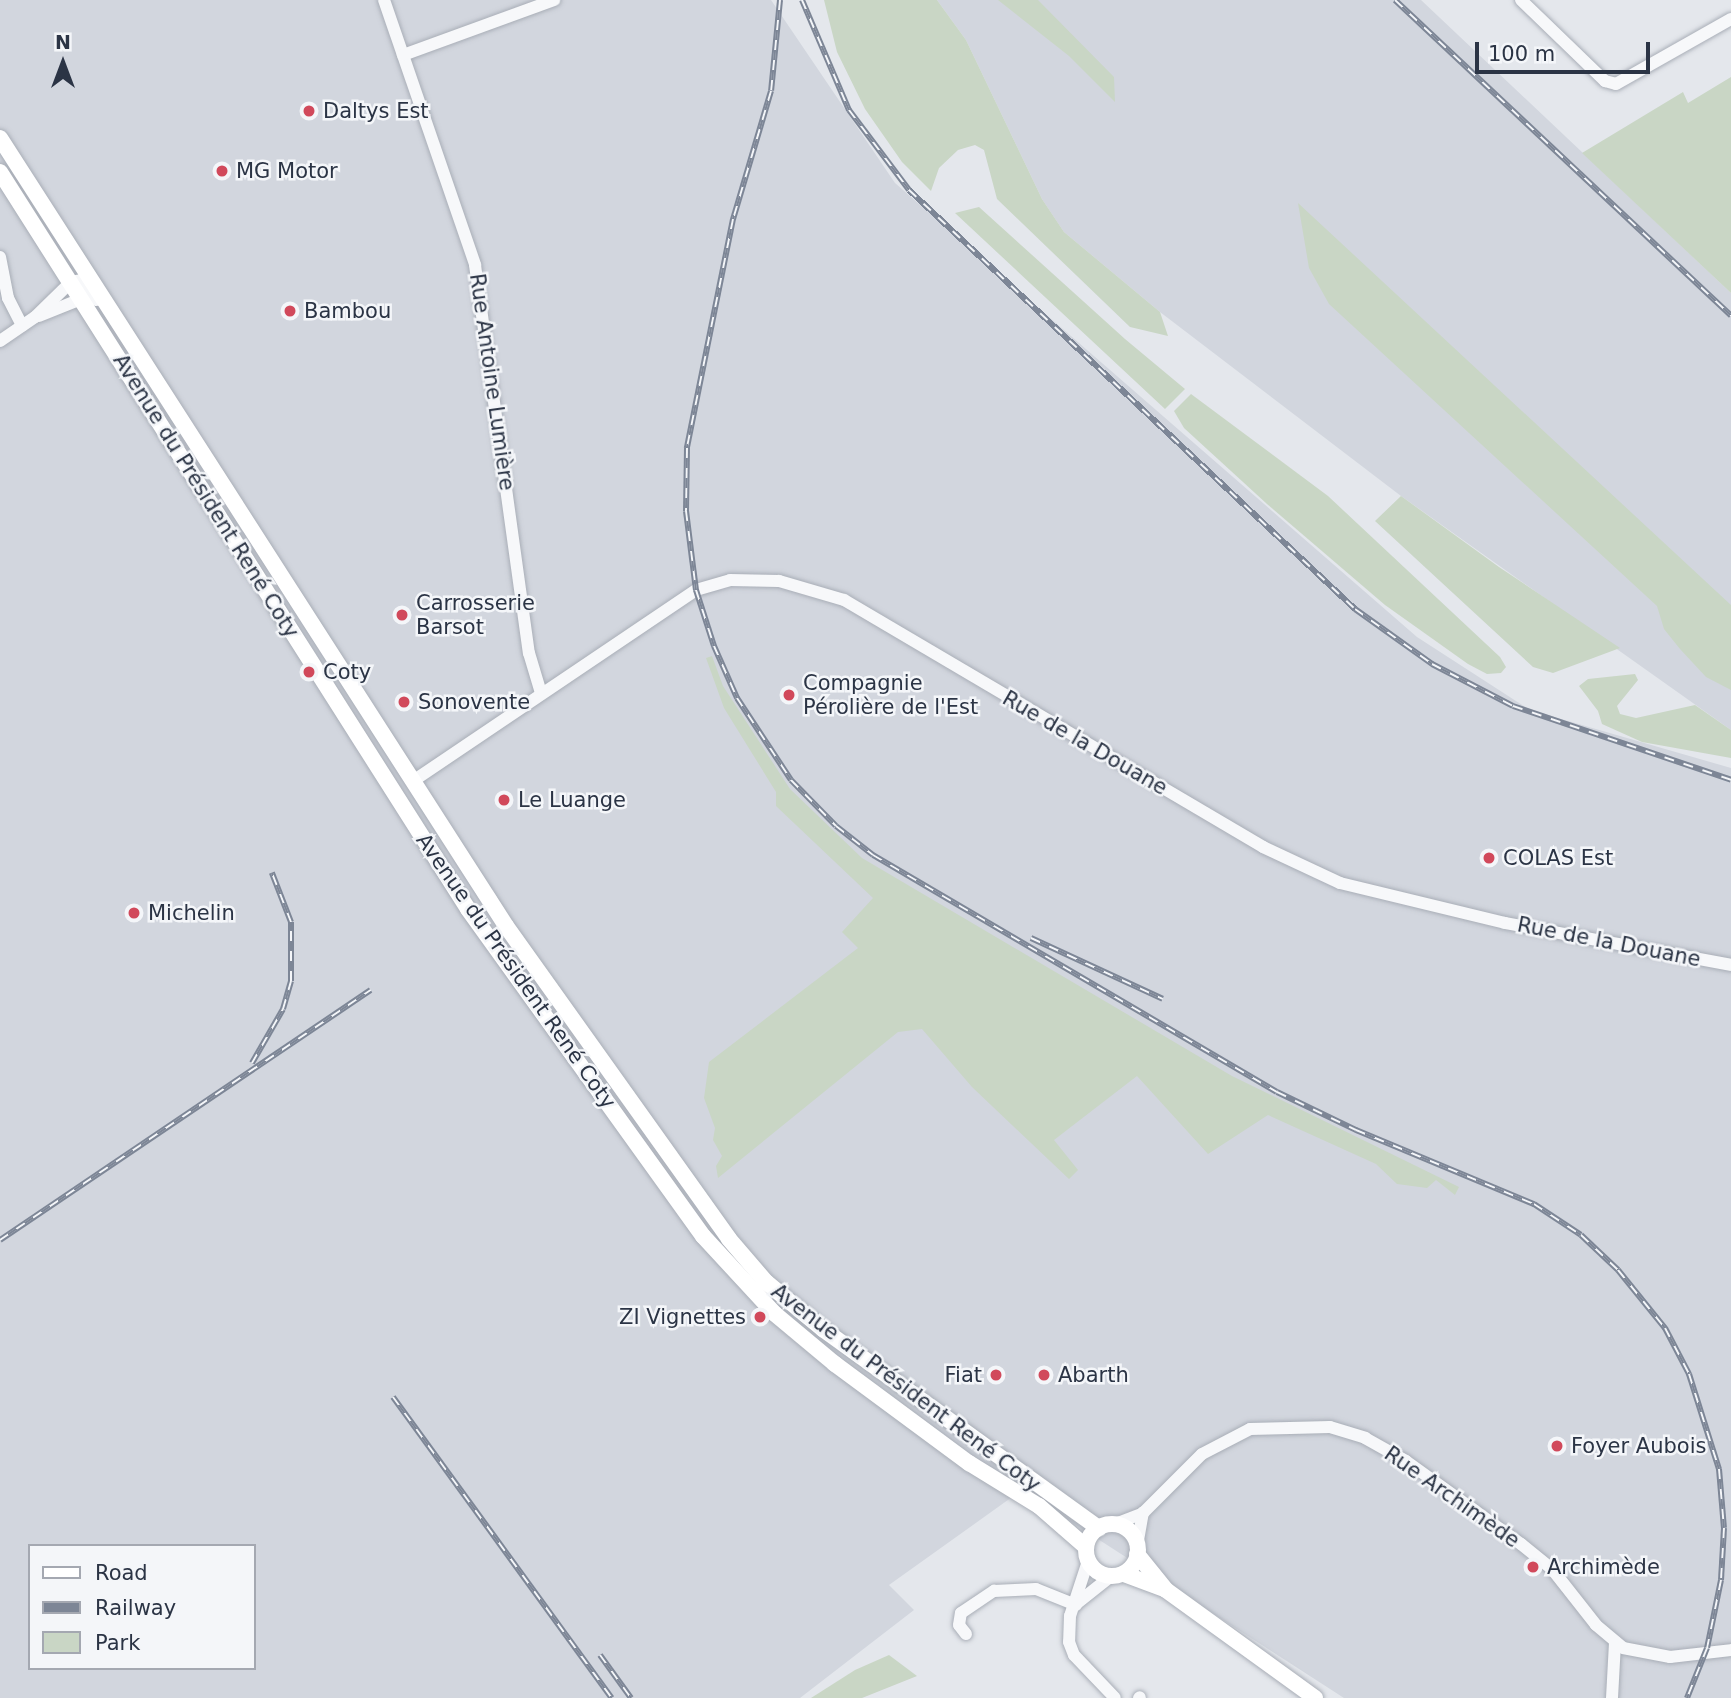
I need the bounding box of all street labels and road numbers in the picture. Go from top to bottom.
street label: Rue Antoine Lumière [464,272,520,492]
street label: Avenue du Président René Coty [108,349,304,643]
street label: Rue de la Douane [998,686,1172,800]
street label: Avenue du Président René Coty [411,828,621,1114]
street label: Rue de la Douane [1515,912,1703,972]
street label: Avenue du Président René Coty [767,1279,1045,1497]
street label: Rue Archimède [1379,1441,1525,1553]

